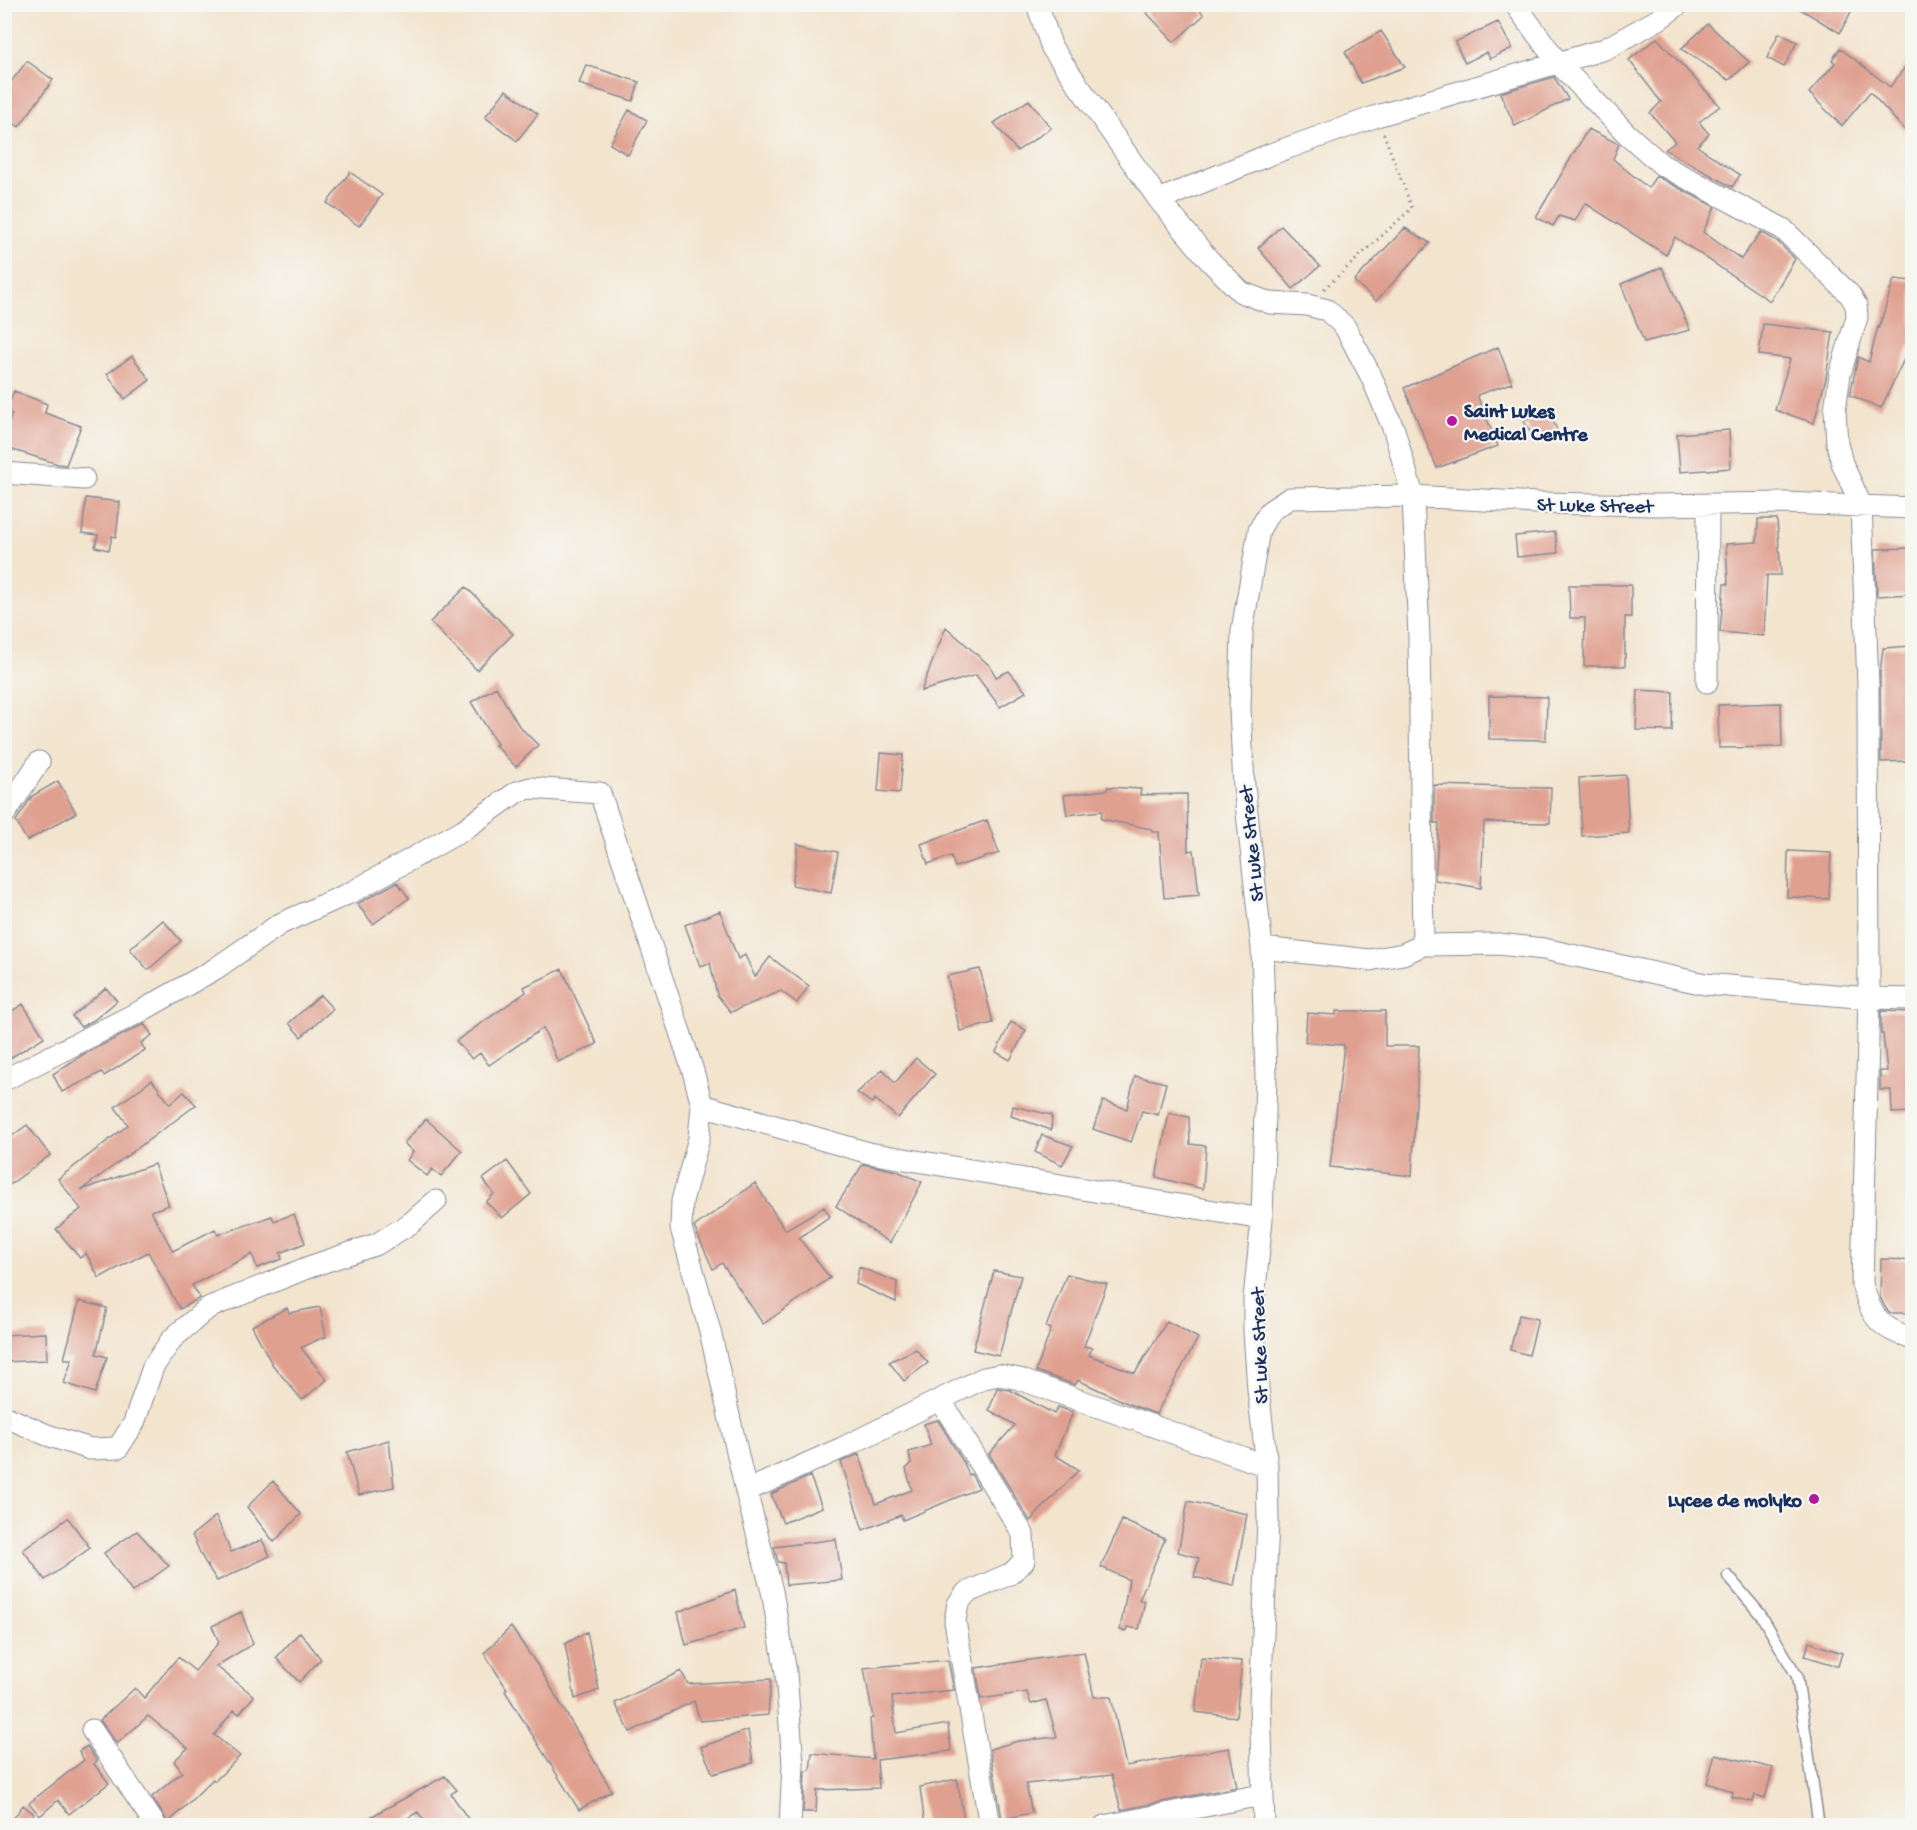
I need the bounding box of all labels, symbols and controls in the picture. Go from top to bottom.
place label: Saint Lukes Medical Centre [1464,402,1588,448]
marker: Saint Lukes Medical Centre [1445,414,1459,428]
street label: St Luke Street [1537,495,1655,520]
street label: St Luke Street [1236,783,1271,903]
street label: St Luke Street [1248,1286,1275,1404]
place label: Lycee de molyko [1668,1491,1803,1514]
marker: Lycee de molyko [1807,1492,1821,1506]

